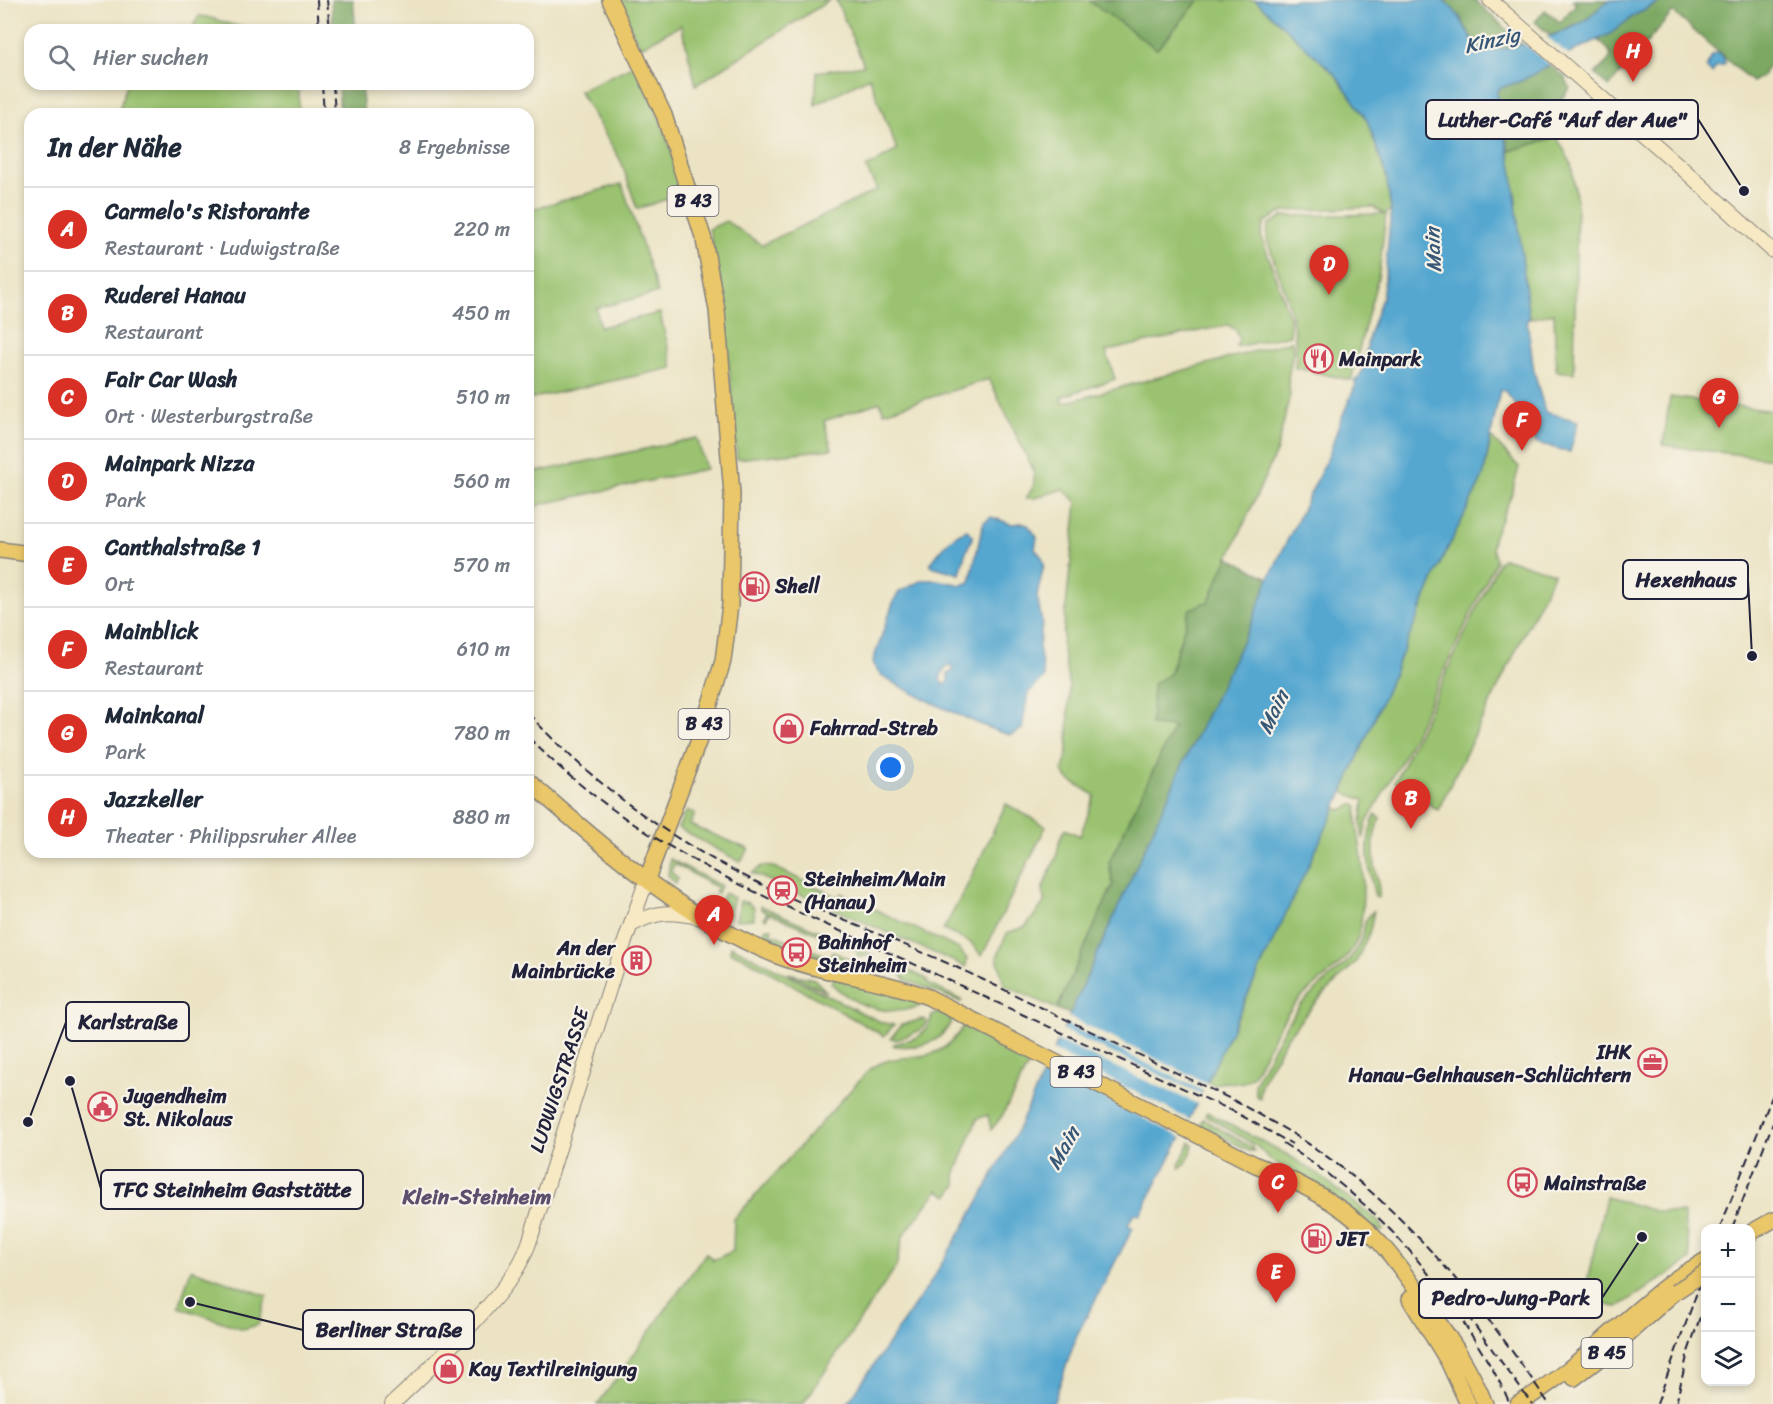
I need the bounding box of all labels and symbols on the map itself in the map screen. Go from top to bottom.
water label: Kinzig [1460,15,1525,65]
pin: H [1614,32,1652,82]
callout: Luther-Café "Auf der Aue" [1426,100,1698,139]
text: Luther-Café "Auf der Aue" [1438,101,1688,139]
road number: B 43 [668,186,718,216]
water label: Main [1413,224,1453,273]
pin: D [1310,246,1348,295]
place label: Mainpark [1338,342,1422,377]
restaurant icon: Mainpark [1302,343,1334,375]
pin: G [1700,378,1738,428]
pin: F [1502,402,1541,451]
callout: Hexenhaus [1623,560,1748,599]
text: Hexenhaus [1635,561,1738,599]
place label: Shell [774,569,821,604]
fuel station icon: Shell [738,570,770,602]
water label: Main [1246,681,1301,740]
road number: B 43 [678,709,730,739]
place label: Fahrrad-Streb [809,711,938,746]
shop icon: Fahrrad-Streb [773,712,805,744]
your location [876,753,905,782]
pin: B [1392,780,1430,829]
place label: Steinheim/Main (Hanau) [803,862,946,920]
station icon: Steinheim/Main (Hanau) [767,874,799,906]
pin: A [694,896,734,945]
place label: Bahnhof Steinheim [817,925,908,983]
place label: An der Mainbrücke [511,931,617,989]
bus stop icon: Bahnhof Steinheim [781,937,813,969]
building icon: An der Mainbrücke [620,944,652,976]
street label: LUDWIGSTRASSE [520,1001,600,1157]
callout: Karlstraße [66,1002,189,1041]
text: Karlstraße [77,1003,179,1041]
place label: IHK Hanau-Gelnhausen-Schlüchtern [1348,1035,1633,1093]
office icon: IHK Hanau-Gelnhausen-Schlüchtern [1636,1047,1668,1079]
road number: B 43 [1050,1057,1102,1087]
place label: Jugendheim St. Nikolaus [123,1079,233,1137]
public building icon: Jugendheim St. Nikolaus [87,1091,119,1123]
water label: Main [1036,1117,1092,1177]
pin: C [1258,1164,1298,1213]
place label: Mainstraße [1543,1166,1647,1201]
bus stop icon: Mainstraße [1507,1167,1539,1199]
callout: TFC Steinheim Gaststätte [101,1170,363,1209]
text: TFC Steinheim Gaststätte [112,1171,352,1209]
district label: Klein-Steinheim [401,1178,552,1216]
place label: JET [1336,1222,1369,1257]
fuel station icon: JET [1300,1223,1332,1255]
pin: E [1256,1254,1296,1303]
callout: Pedro-Jung-Park [1419,1279,1602,1318]
text: Pedro-Jung-Park [1432,1279,1590,1317]
callout: Berliner Straße [303,1310,474,1349]
text: Berliner Straße [316,1311,463,1349]
road number: B 45 [1582,1338,1632,1368]
place label: Kay Textilreinigung [468,1352,637,1387]
shop icon: Kay Textilreinigung [432,1353,464,1385]

